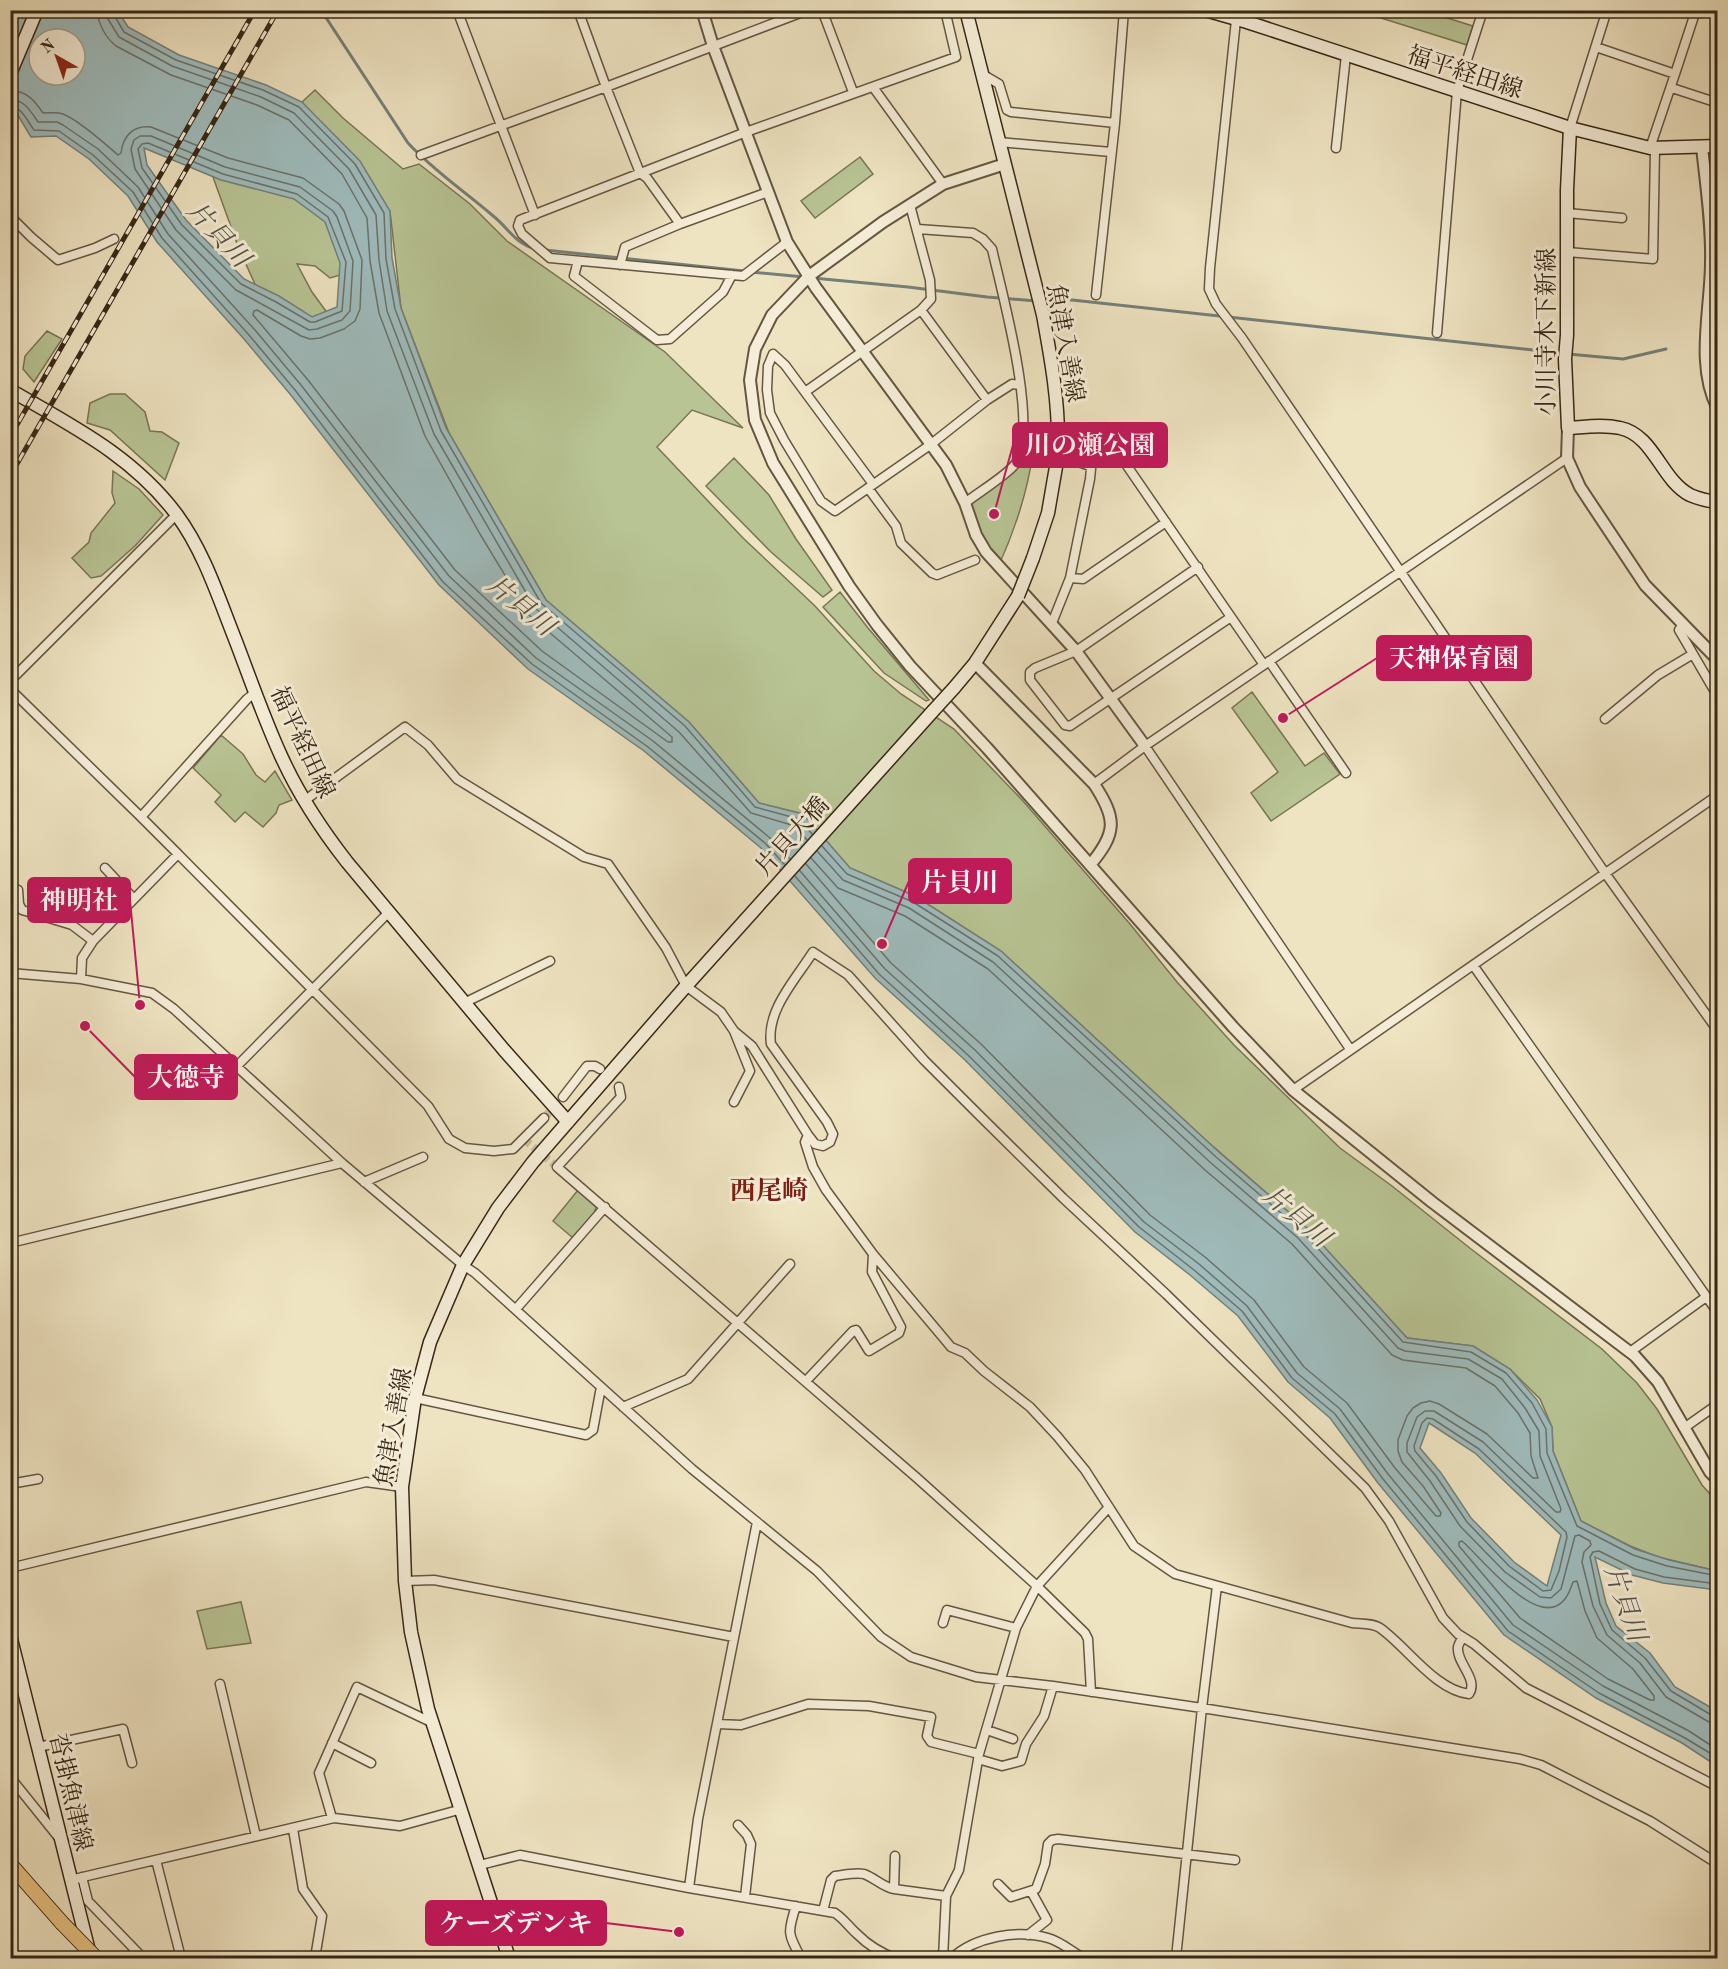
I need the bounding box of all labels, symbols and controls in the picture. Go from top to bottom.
north arrow [27,27,87,87]
text: N [39,36,59,57]
street label: 福平経田線 [1404,41,1526,104]
water label: 片貝川 [181,197,257,275]
street label: 小川寺木下新線 [1533,248,1560,416]
street label: 魚津入善線 [1042,282,1089,405]
callout: 川の瀬公園 [1013,423,1167,467]
text: 川の瀬公園 [1025,432,1155,460]
water label: 片貝川 [481,570,562,643]
callout: 天神保育園 [1377,636,1531,680]
text: 天神保育園 [1389,644,1519,673]
street label: 福平経田線 [265,682,340,802]
street label: 片貝大橋 [750,792,835,881]
callout: 片貝川 [909,859,1011,903]
text: 片貝川 [921,868,999,897]
callout: 神明社 [28,878,130,922]
text: 神明社 [40,886,118,915]
callout: 大徳寺 [135,1055,237,1099]
text: 大徳寺 [147,1064,225,1092]
district label: 西尾崎 [730,1176,808,1205]
water label: 片貝川 [1257,1181,1338,1254]
street label: 魚津入善線 [370,1366,417,1489]
water label: 片貝川 [1599,1562,1652,1648]
street label: 沓掛魚津線 [44,1731,97,1854]
callout: ケーズデンキ [426,1901,606,1945]
text: ケーズデンキ [439,1910,593,1938]

